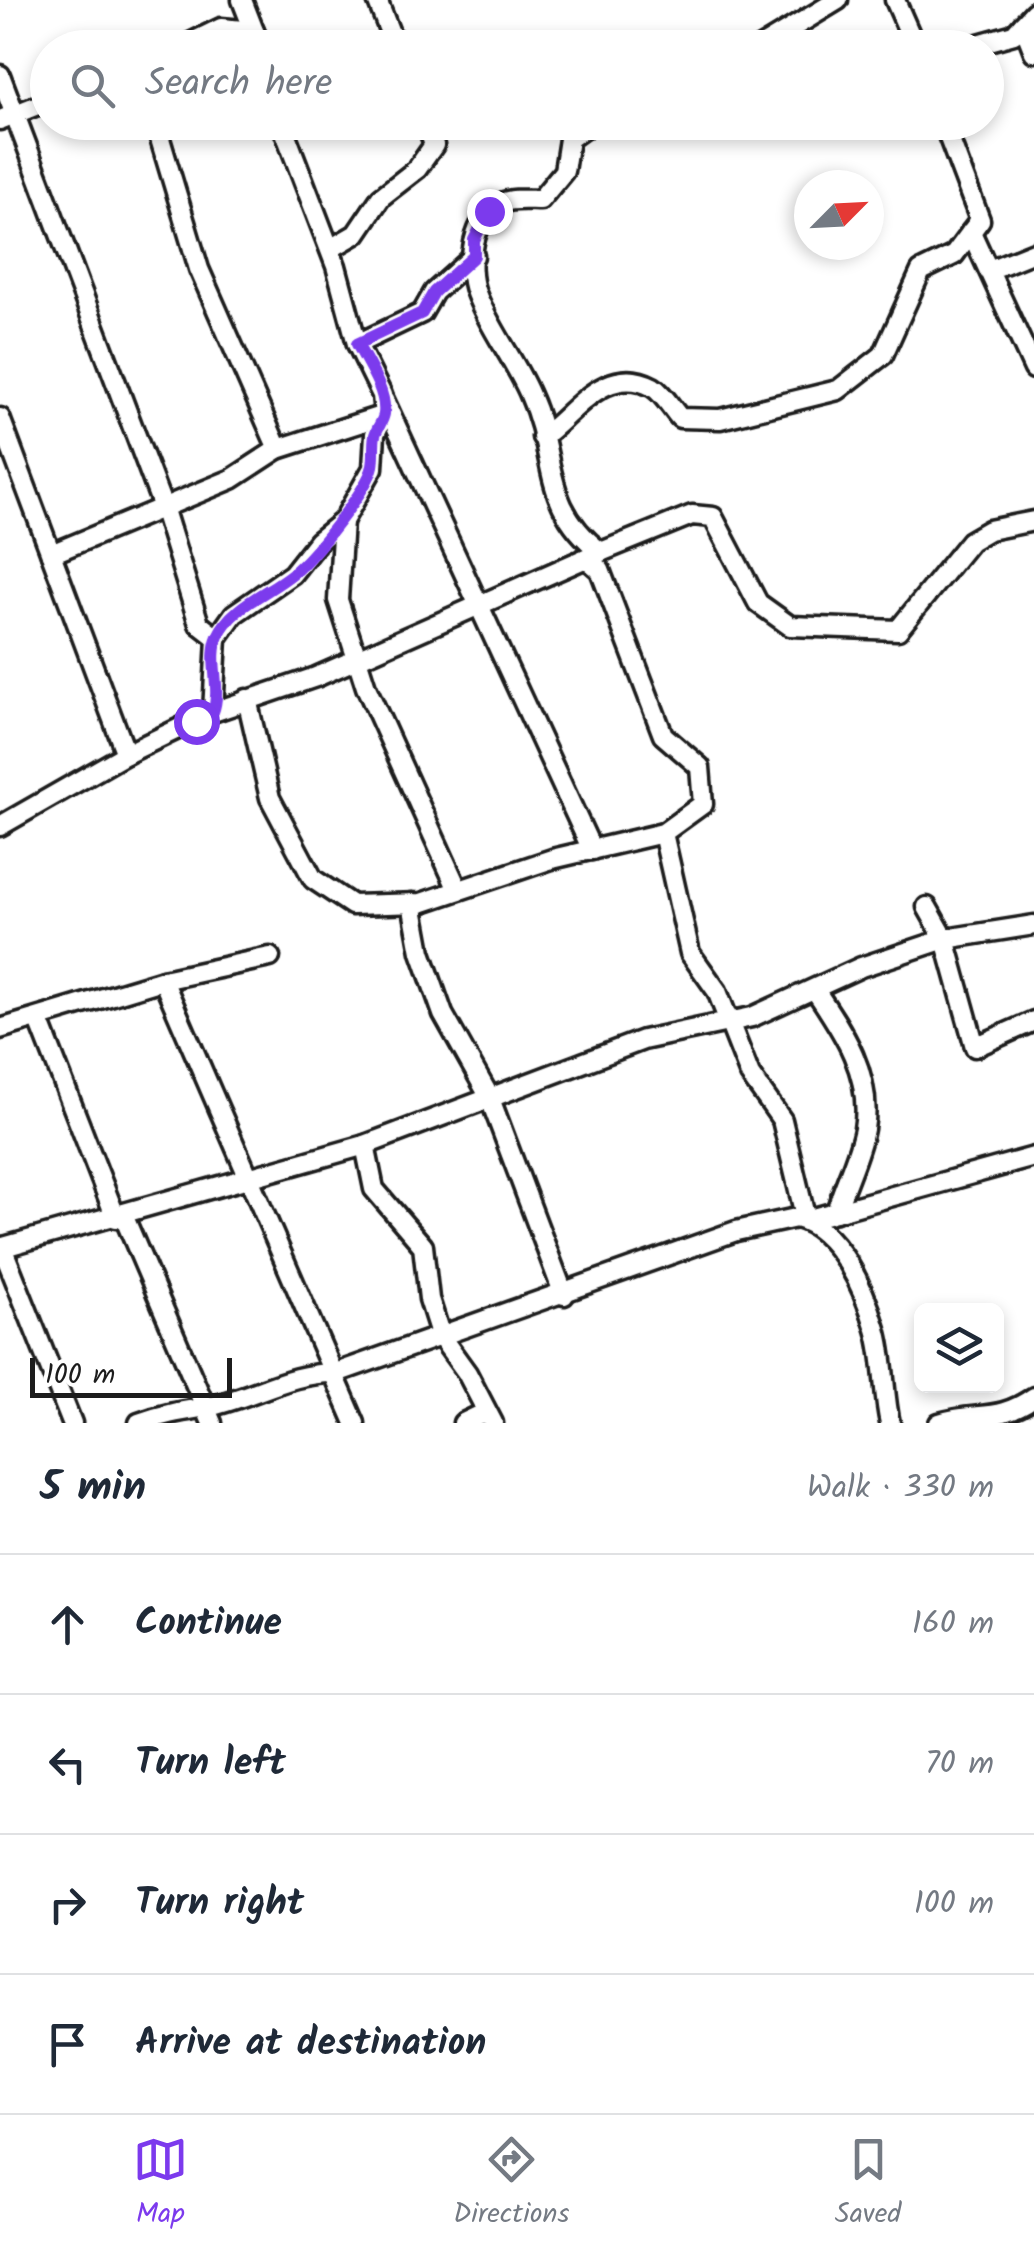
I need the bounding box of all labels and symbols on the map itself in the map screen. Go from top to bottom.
north arrow [794,170,884,260]
route end [467,189,513,235]
route start [174,699,220,745]
scale bar [30,1353,232,1398]

